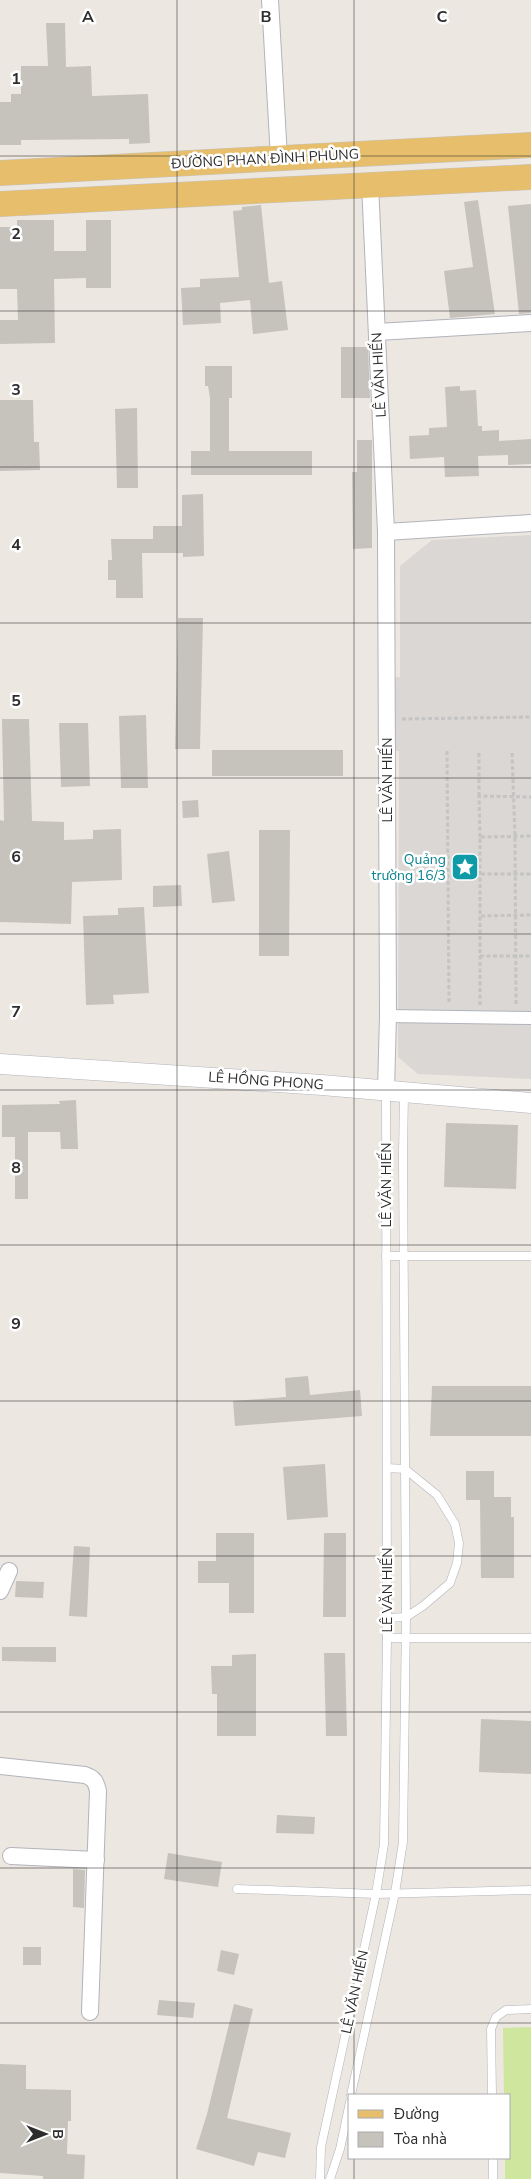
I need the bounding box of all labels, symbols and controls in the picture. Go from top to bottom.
text: A [82,6,94,28]
text: B [260,6,272,28]
text: C [437,6,448,28]
text: 1 [11,68,21,90]
street label: ĐƯỜNG PHAN ĐÌNH PHÙNG [170,145,359,173]
text: 2 [11,223,21,245]
street label: LÊ VĂN HIẾN [366,332,391,418]
text: 3 [11,379,21,401]
text: 4 [11,534,21,556]
text: 5 [11,690,21,712]
street label: LÊ VĂN HIẾN [377,737,397,823]
text: 6 [11,846,21,868]
place label: Quảng trường 16/3 [372,850,446,885]
place icon: Quảng trường 16/3 [450,852,480,882]
text: 7 [11,1001,21,1023]
street label: LÊ HỒNG PHONG [208,1066,324,1095]
street label: LÊ VĂN HIẾN [376,1142,396,1228]
text: 8 [11,1157,21,1179]
text: 9 [11,1313,21,1335]
street label: LÊ VĂN HIẾN [377,1547,397,1633]
street label: LÊ VĂN HIẾN [336,1948,373,2036]
legend [348,2094,511,2159]
text: Đường [393,2104,439,2124]
north arrow [20,2109,70,2159]
text: B [48,2129,67,2139]
text: Tòa nhà [394,2129,447,2149]

